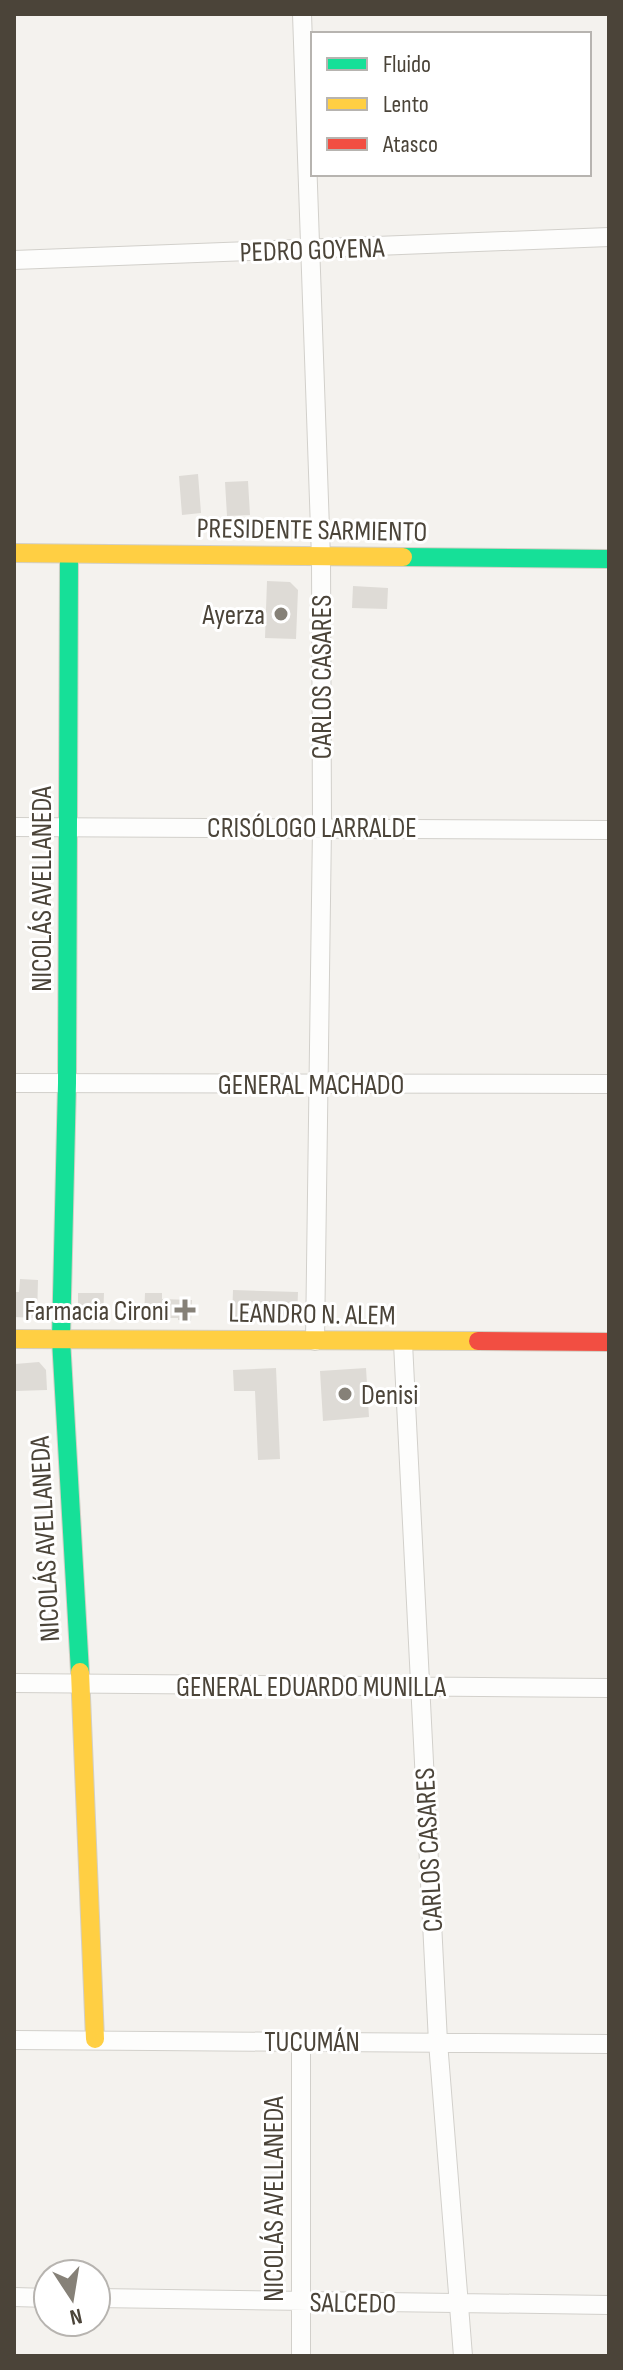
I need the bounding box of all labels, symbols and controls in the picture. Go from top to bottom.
legend [311,32,591,176]
text: Fluido [383,50,431,79]
text: Lento [383,90,429,119]
text: Atasco [382,130,438,159]
street label: PEDRO GOYENA [239,231,386,270]
street label: PRESIDENTE SARMIENTO [196,512,428,549]
street label: CARLOS CASARES [306,595,339,759]
place label: Ayerza [202,599,265,632]
marker: Ayerza [272,605,290,623]
street label: NICOLÁS AVELLANEDA [26,785,59,992]
street label: CRISÓLOGO LARRALDE [207,812,417,845]
street label: GENERAL MACHADO [218,1069,404,1102]
place label: Farmacia Cironi [24,1295,169,1328]
street label: LEANDRO N. ALEM [228,1297,396,1332]
marker: Farmacia Cironi [176,1301,194,1319]
place label: Denisi [361,1379,418,1412]
marker: Denisi [336,1385,354,1403]
street label: NICOLÁS AVELLANEDA [24,1434,67,1643]
street label: GENERAL EDUARDO MUNILLA [176,1671,447,1704]
street label: CARLOS CASARES [409,1767,450,1933]
street label: TUCUMÁN [264,2026,360,2059]
street label: NICOLÁS AVELLANEDA [258,2095,291,2302]
north arrow [32,2258,112,2338]
street label: SALCEDO [309,2286,397,2321]
text: N [67,2302,84,2331]

